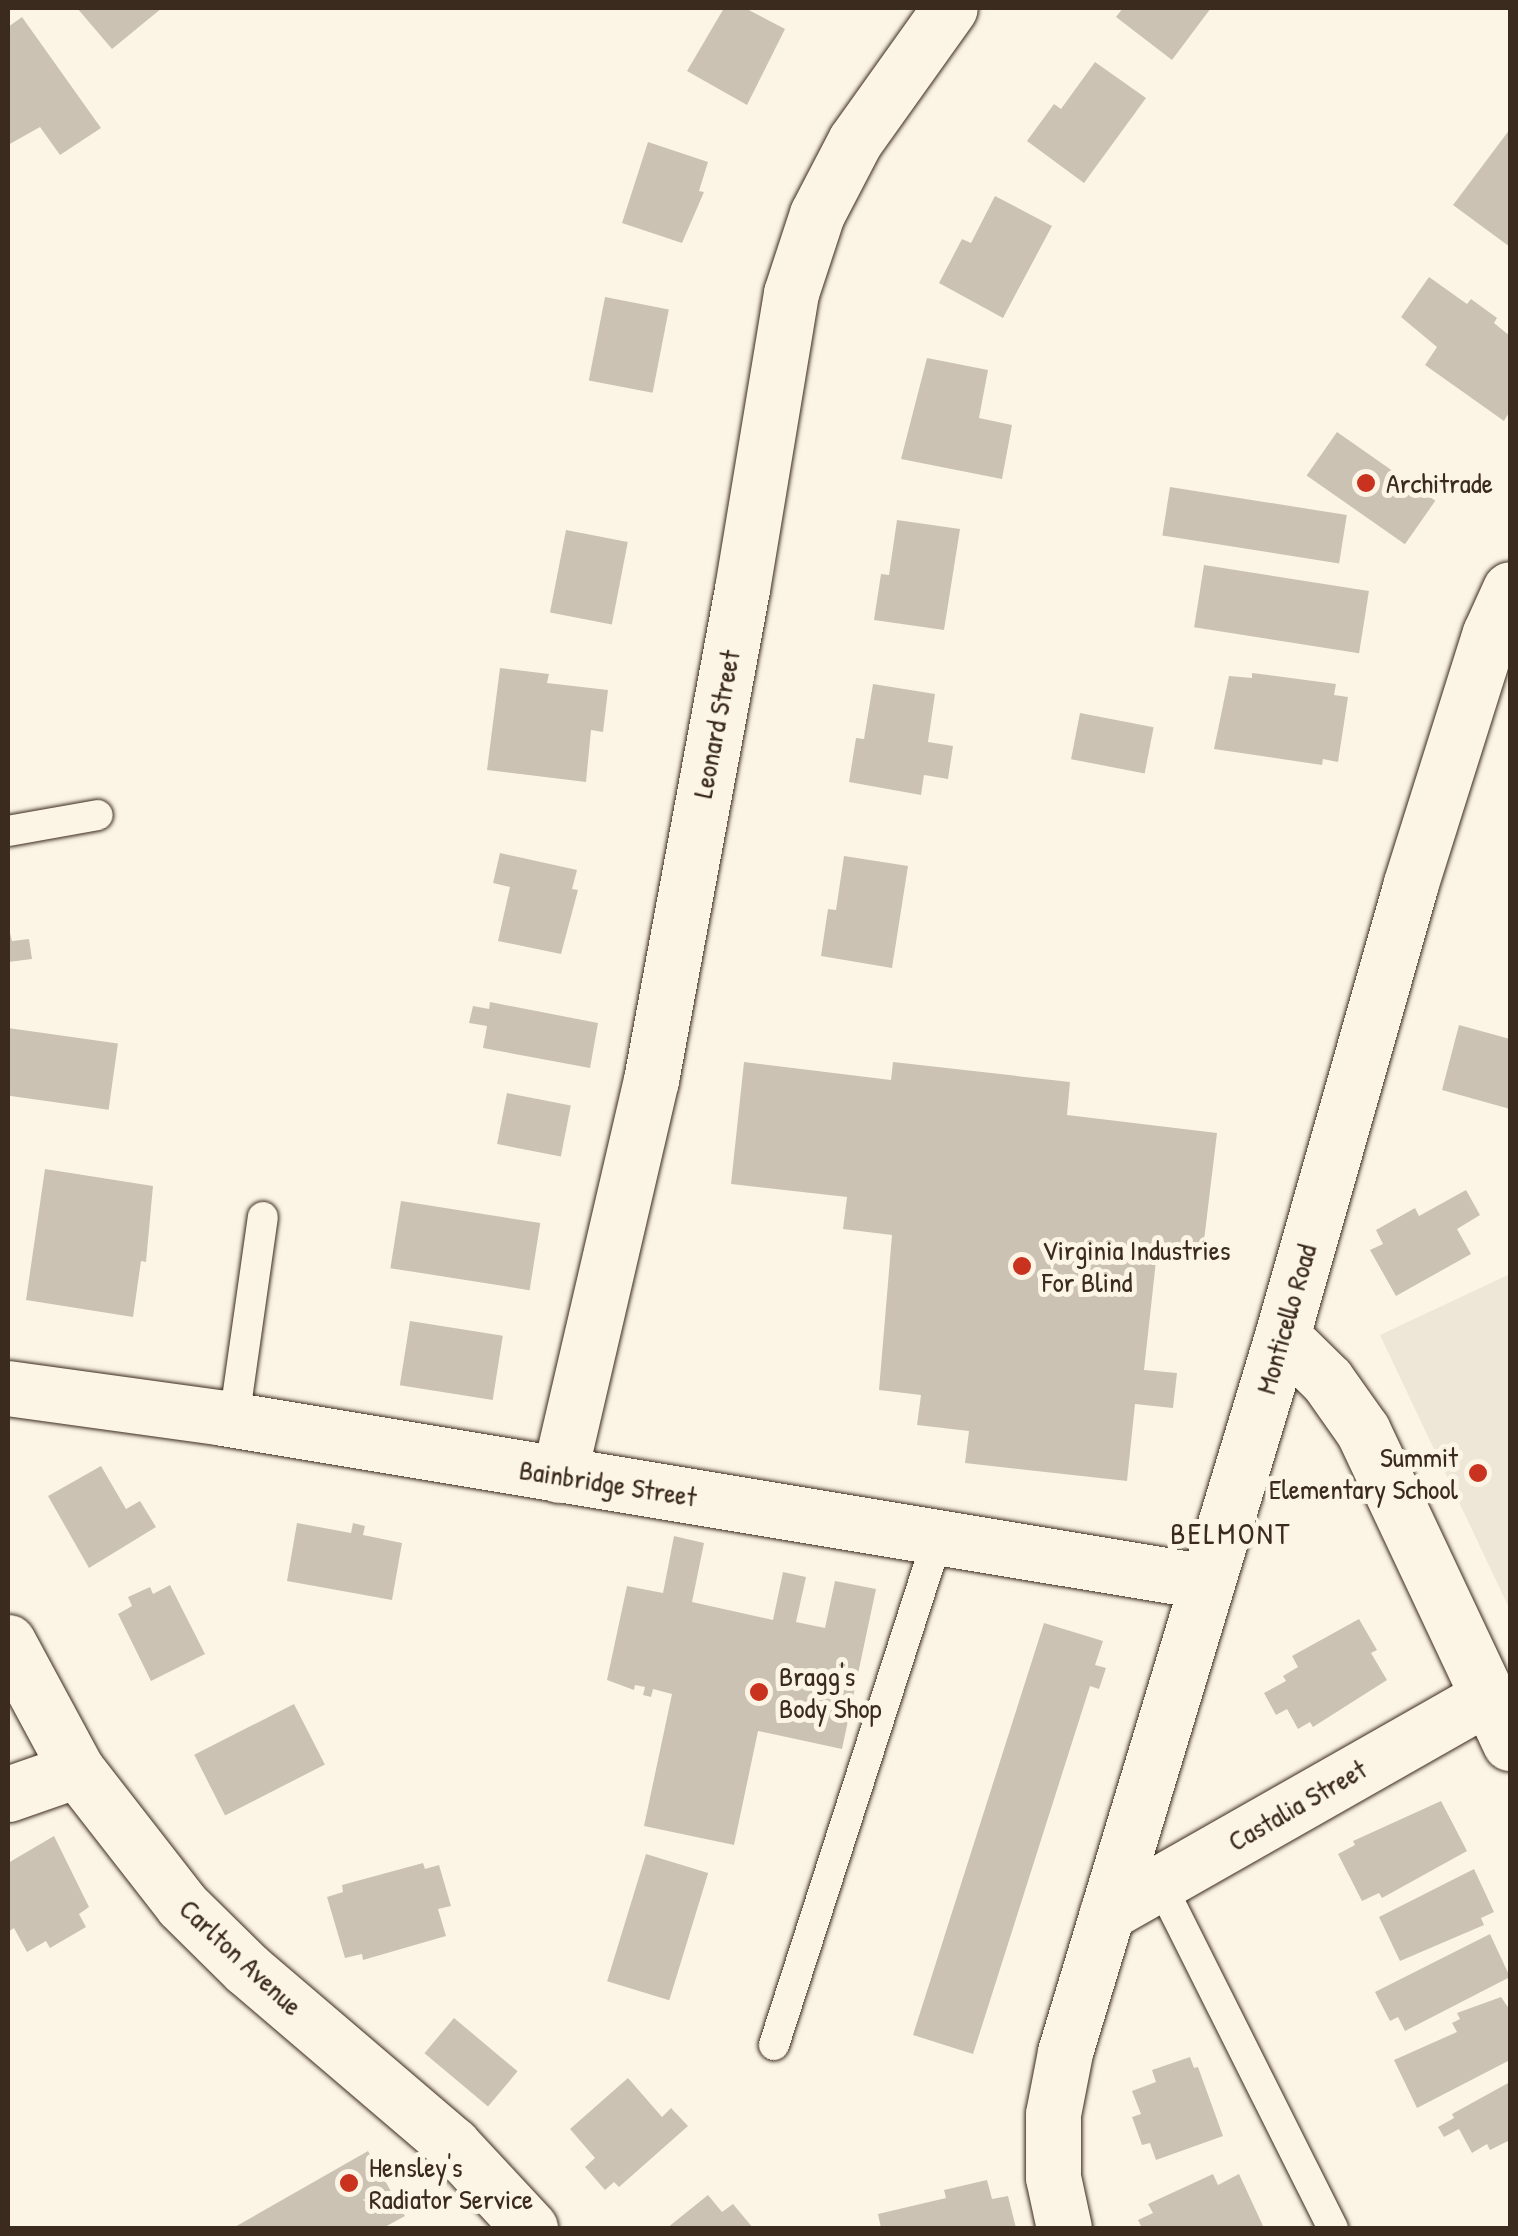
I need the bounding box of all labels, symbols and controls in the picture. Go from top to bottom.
place label: Architrade [1386,466,1493,500]
marker: Architrade [1355,472,1377,494]
street label: Leonard Street [685,647,747,801]
place label: Virginia Industries For Blind [1042,1233,1231,1299]
street label: Monticello Road [1249,1240,1323,1398]
marker: Virginia Industries For Blind [1011,1255,1033,1277]
place label: Summit Elementary School [1269,1440,1458,1506]
street label: Bainbridge Street [517,1452,699,1514]
marker: Summit Elementary School [1467,1462,1489,1484]
district label: BELMONT [1170,1515,1292,1551]
place label: Bragg's Body Shop [779,1659,882,1725]
marker: Bragg's Body Shop [748,1681,770,1703]
street label: Castalia Street [1222,1752,1372,1858]
street label: Carlton Avenue [173,1892,309,2022]
place label: Hensley's Radiator Service [369,2150,533,2216]
marker: Hensley's Radiator Service [338,2172,360,2194]

